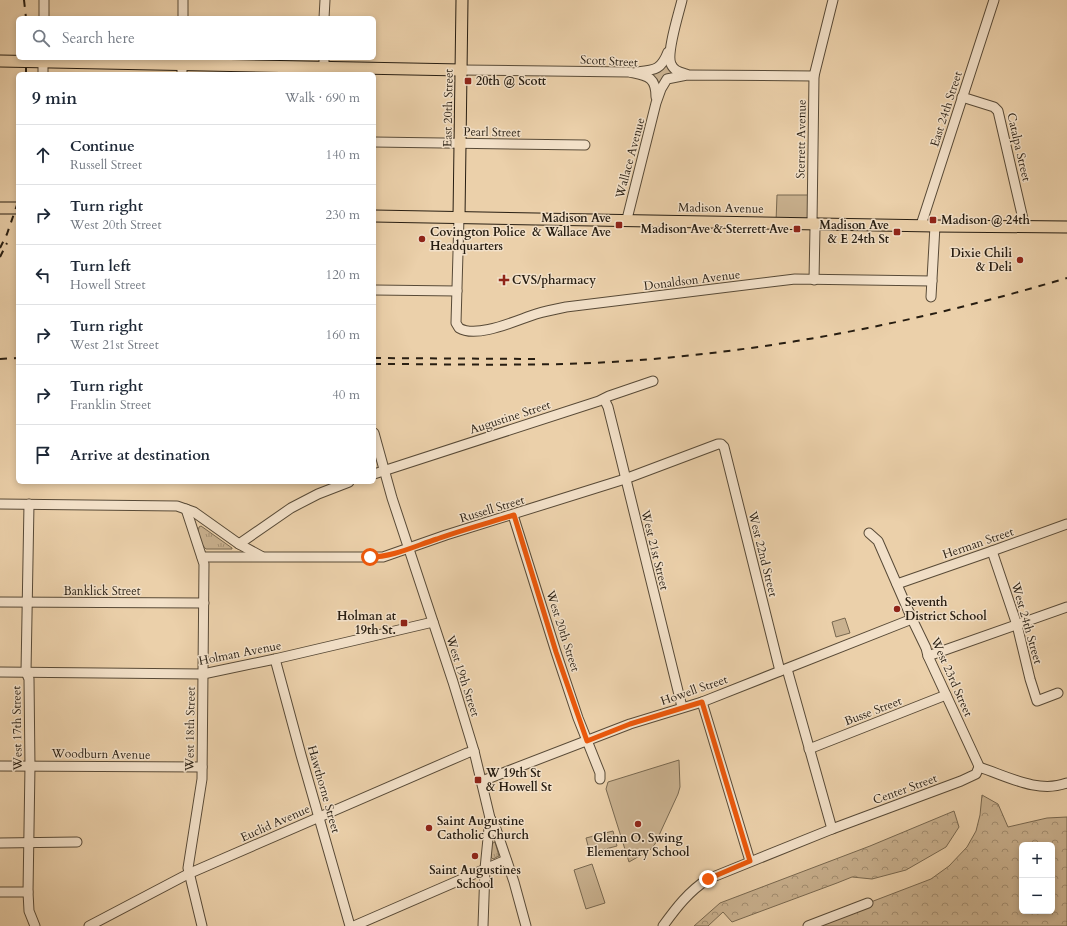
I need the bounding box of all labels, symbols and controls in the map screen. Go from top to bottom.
search box [16,16,376,60]
icon: search [30,27,52,49]
text: Search here [62,28,135,48]
street label: Scott Street [580,52,638,71]
street label: East 20th Street [439,68,457,147]
street label: East 24th Street [926,69,966,149]
place label: 20th @ Scott [476,73,547,89]
marker: 20th @ Scott [463,76,473,86]
text: 9 min [32,87,77,110]
text: Walk · 690 m [285,89,360,107]
street label: Sterrett Avenue [792,99,810,179]
street label: Catalpa Street [1003,111,1035,183]
street label: Wallace Avenue [611,116,648,201]
street label: Pearl Street [463,124,521,141]
text: Continue [70,136,135,156]
icon: ahead [32,144,54,166]
text: 140 m [326,146,360,164]
text: Russell Street [70,156,142,174]
text: Turn right [70,196,143,216]
street label: Madison Avenue [678,199,764,217]
icon: right [32,204,54,226]
text: 230 m [326,206,360,224]
place label: Madison Ave & Wallace Ave [532,210,611,240]
place label: Madison @ 24th [941,212,1031,228]
marker: Madison @ 24th [928,215,938,225]
text: West 20th Street [70,216,162,234]
place label: Madison Ave & E 24th St [819,217,890,247]
marker: Madison Ave & Wallace Ave [614,220,624,230]
place label: Madison Ave & Sterrett Ave [641,221,789,237]
place label: Covington Police Headquarters [430,224,526,254]
marker: Madison Ave & Sterrett Ave [792,224,802,234]
marker: Madison Ave & E 24th St [892,227,902,237]
marker: Covington Police Headquarters [417,234,427,244]
place label: Dixie Chili & Deli [950,245,1012,275]
marker: Dixie Chili & Deli [1015,255,1025,265]
text: Turn left [70,256,131,276]
icon: left [32,264,54,286]
text: 120 m [326,266,360,284]
street label: Donaldson Avenue [643,266,741,294]
place label: CVS/pharmacy [512,272,596,288]
marker: CVS/pharmacy [499,275,509,285]
text: Howell Street [70,276,146,294]
text: Turn right [70,316,143,336]
icon: right [32,324,54,346]
text: 160 m [326,326,360,344]
text: West 21st Street [70,336,159,354]
text: Turn right [70,376,143,396]
icon: right [32,384,54,406]
text: 40 m [332,386,360,404]
text: Franklin Street [70,396,151,414]
street label: Augustine Street [468,396,553,438]
icon: arrive [32,444,54,466]
text: Arrive at destination [70,445,210,465]
street label: Russell Street [458,492,526,526]
street label: West 21st Street [637,507,673,592]
street label: West 22nd Street [744,509,781,598]
street label: Herman Street [940,523,1016,563]
route start [361,548,379,566]
street label: West 24th Street [1007,579,1046,666]
street label: Banklick Street [64,583,141,599]
street label: West 20th Street [542,587,584,674]
place label: Seventh District School [905,594,987,624]
marker: Seventh District School [892,604,902,614]
place label: Holman at 19th St. [337,608,397,638]
marker: Holman at 19th St. [399,618,409,628]
street label: West 19th Street [442,632,484,719]
street label: West 23rd Street [927,634,977,719]
street label: Holman Avenue [197,637,283,669]
street label: Howell Street [658,671,730,709]
street label: West 17th Street [8,685,26,771]
street label: West 18th Street [181,686,199,772]
street label: Busse Street [842,693,904,729]
street label: Hawthorne Street [304,743,344,835]
street label: Woodburn Avenue [50,745,151,763]
place label: W 19th St & Howell St [485,765,552,795]
street label: Center Street [871,770,939,808]
marker: W 19th St & Howell St [473,775,483,785]
street label: Euclid Avenue [238,801,312,845]
place label: Saint Augustine Catholic Church [437,813,529,843]
marker: Glenn O. Swing Elementary School [633,819,643,829]
marker: Saint Augustine Catholic Church [424,823,434,833]
place label: Glenn O. Swing Elementary School [587,830,690,860]
map controls [1019,842,1055,914]
button: + [1019,842,1055,878]
marker: Saint Augustines School [470,851,480,861]
place label: Saint Augustines School [429,862,521,892]
route end [699,870,717,888]
button: − [1019,878,1055,914]

